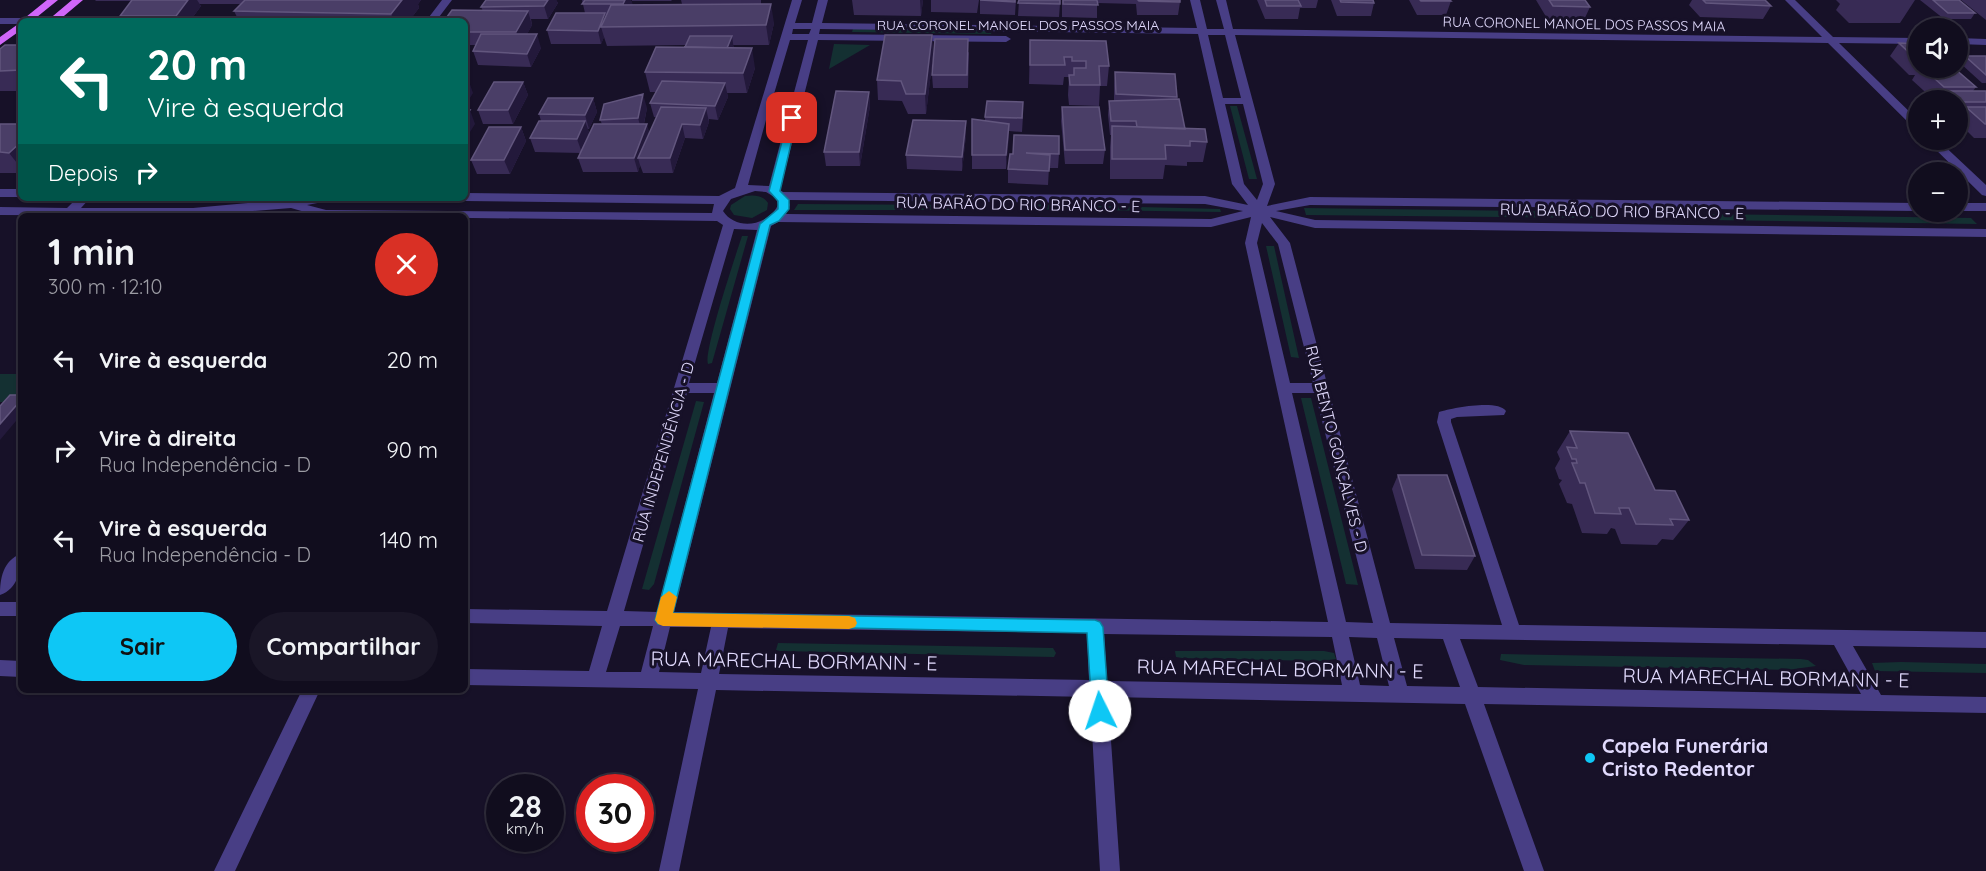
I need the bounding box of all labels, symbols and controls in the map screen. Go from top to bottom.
street label: RUA CORONEL MANOEL DOS PASSOS MAIA [1443,13,1725,35]
street label: RUA CORONEL MANOEL DOS PASSOS MAIA [877,16,1159,34]
map controls [1908,18,1968,222]
button: sound [1908,18,1968,78]
text: 20 m [147,38,247,91]
icon: left [48,42,126,120]
text: Vire à esquerda [147,90,344,124]
button: + [1908,90,1968,150]
pin [766,92,817,143]
icon: arrive [775,101,808,134]
icon: right [130,156,163,189]
text: Depois [48,159,118,187]
button: − [1908,162,1968,222]
street label: RUA BARÃO DO RIO BRANCO - E [896,192,1140,216]
street label: RUA BARÃO DO RIO BRANCO - E [1500,199,1744,223]
text: 1 min [48,229,135,274]
button: close [375,233,438,296]
text: 300 m · 12:10 [48,274,162,299]
icon: left [48,344,81,377]
street label: RUA BENTO GONÇALVES - D [1302,344,1372,554]
text: Vire à esquerda [99,346,267,374]
text: 20 m [387,346,438,374]
street label: RUA INDEPENDÊNCIA - D [628,360,698,544]
text: Vire à direita [99,424,236,452]
icon: right [48,434,81,467]
text: 90 m [387,436,438,464]
text: Rua Independência - D [99,452,311,477]
text: Vire à esquerda [99,514,267,542]
icon: left [48,524,81,557]
text: 140 m [379,526,438,554]
text: Rua Independência - D [99,542,311,567]
button: Sair [48,612,237,681]
button: Compartilhar [249,612,438,681]
street label: RUA MARECHAL BORMANN - E [650,645,938,676]
street label: RUA MARECHAL BORMANN - E [1136,653,1424,684]
street label: RUA MARECHAL BORMANN - E [1622,662,1910,693]
position arrow [1068,679,1132,743]
place label: Capela Funerária Cristo Redentor [1602,733,1768,781]
marker: Capela Funerária Cristo Redentor [1583,751,1597,765]
speed limit sign: 30 [576,774,654,852]
text: 28 [508,787,542,825]
text: km/h [506,819,544,838]

